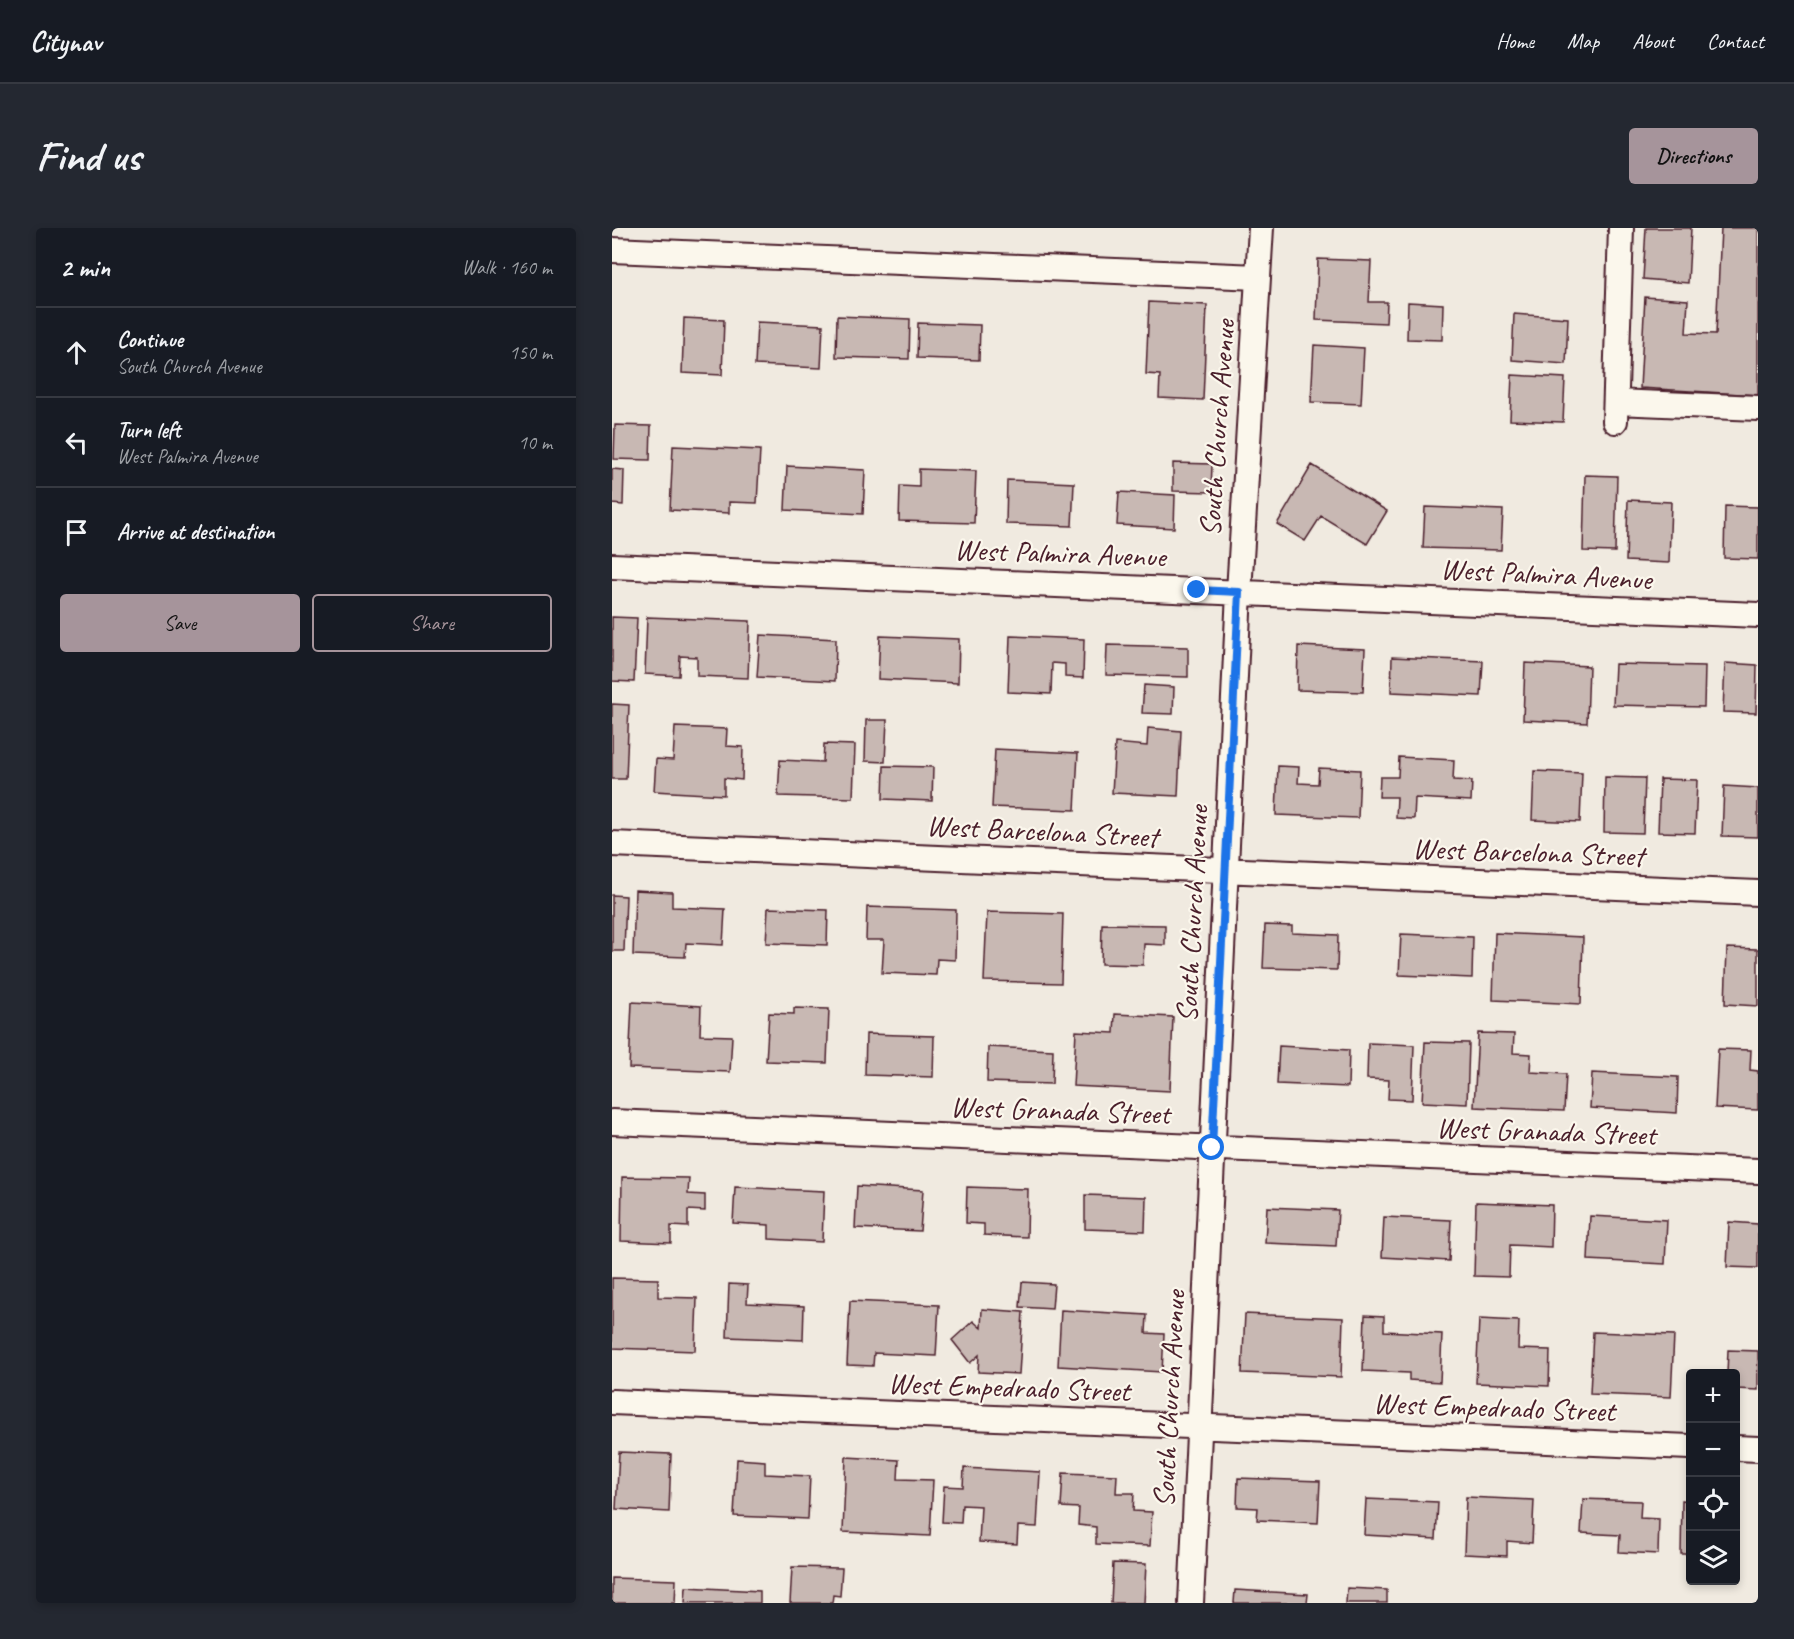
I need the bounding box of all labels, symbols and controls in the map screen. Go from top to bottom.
text: Citynav [30,24,101,59]
text: Home [1496,28,1534,54]
text: Map [1567,28,1599,54]
text: About [1632,28,1674,54]
text: Contact [1707,28,1764,54]
button: Directions [1629,128,1758,184]
text: Find us [36,130,141,183]
text: 2 min [60,251,110,284]
text: Walk · 160 m [462,255,552,280]
street label: South Church Avenue [1190,316,1244,538]
text: Continue [117,326,183,354]
icon: ahead [60,336,93,369]
text: 150 m [509,340,552,365]
text: South Church Avenue [117,354,262,379]
text: Turn left [117,416,181,444]
icon: left [60,426,93,459]
text: 10 m [518,430,552,455]
text: West Palmira Avenue [117,444,258,469]
icon: arrive [60,516,93,549]
text: Arrive at destination [117,518,274,546]
street label: West Palmira Avenue [954,530,1168,576]
street label: West Palmira Avenue [1440,549,1655,599]
route end [1183,576,1209,602]
button: Save [60,594,300,652]
button: Share [312,594,552,652]
street label: South Church Avenue [1167,802,1217,1023]
street label: West Barcelona Street [925,806,1163,856]
street label: West Barcelona Street [1412,829,1648,875]
street label: West Granada Street [950,1087,1173,1133]
street label: West Granada Street [1436,1108,1659,1154]
route start [1198,1134,1224,1160]
street label: South Church Avenue [1144,1287,1194,1508]
street label: West Empedrado Street [887,1364,1134,1410]
map controls [1686,1369,1740,1585]
button: + [1686,1369,1740,1423]
street label: West Empedrado Street [1372,1384,1619,1430]
button: − [1686,1423,1740,1477]
button: locate [1686,1477,1740,1531]
button: layers [1686,1531,1740,1585]

